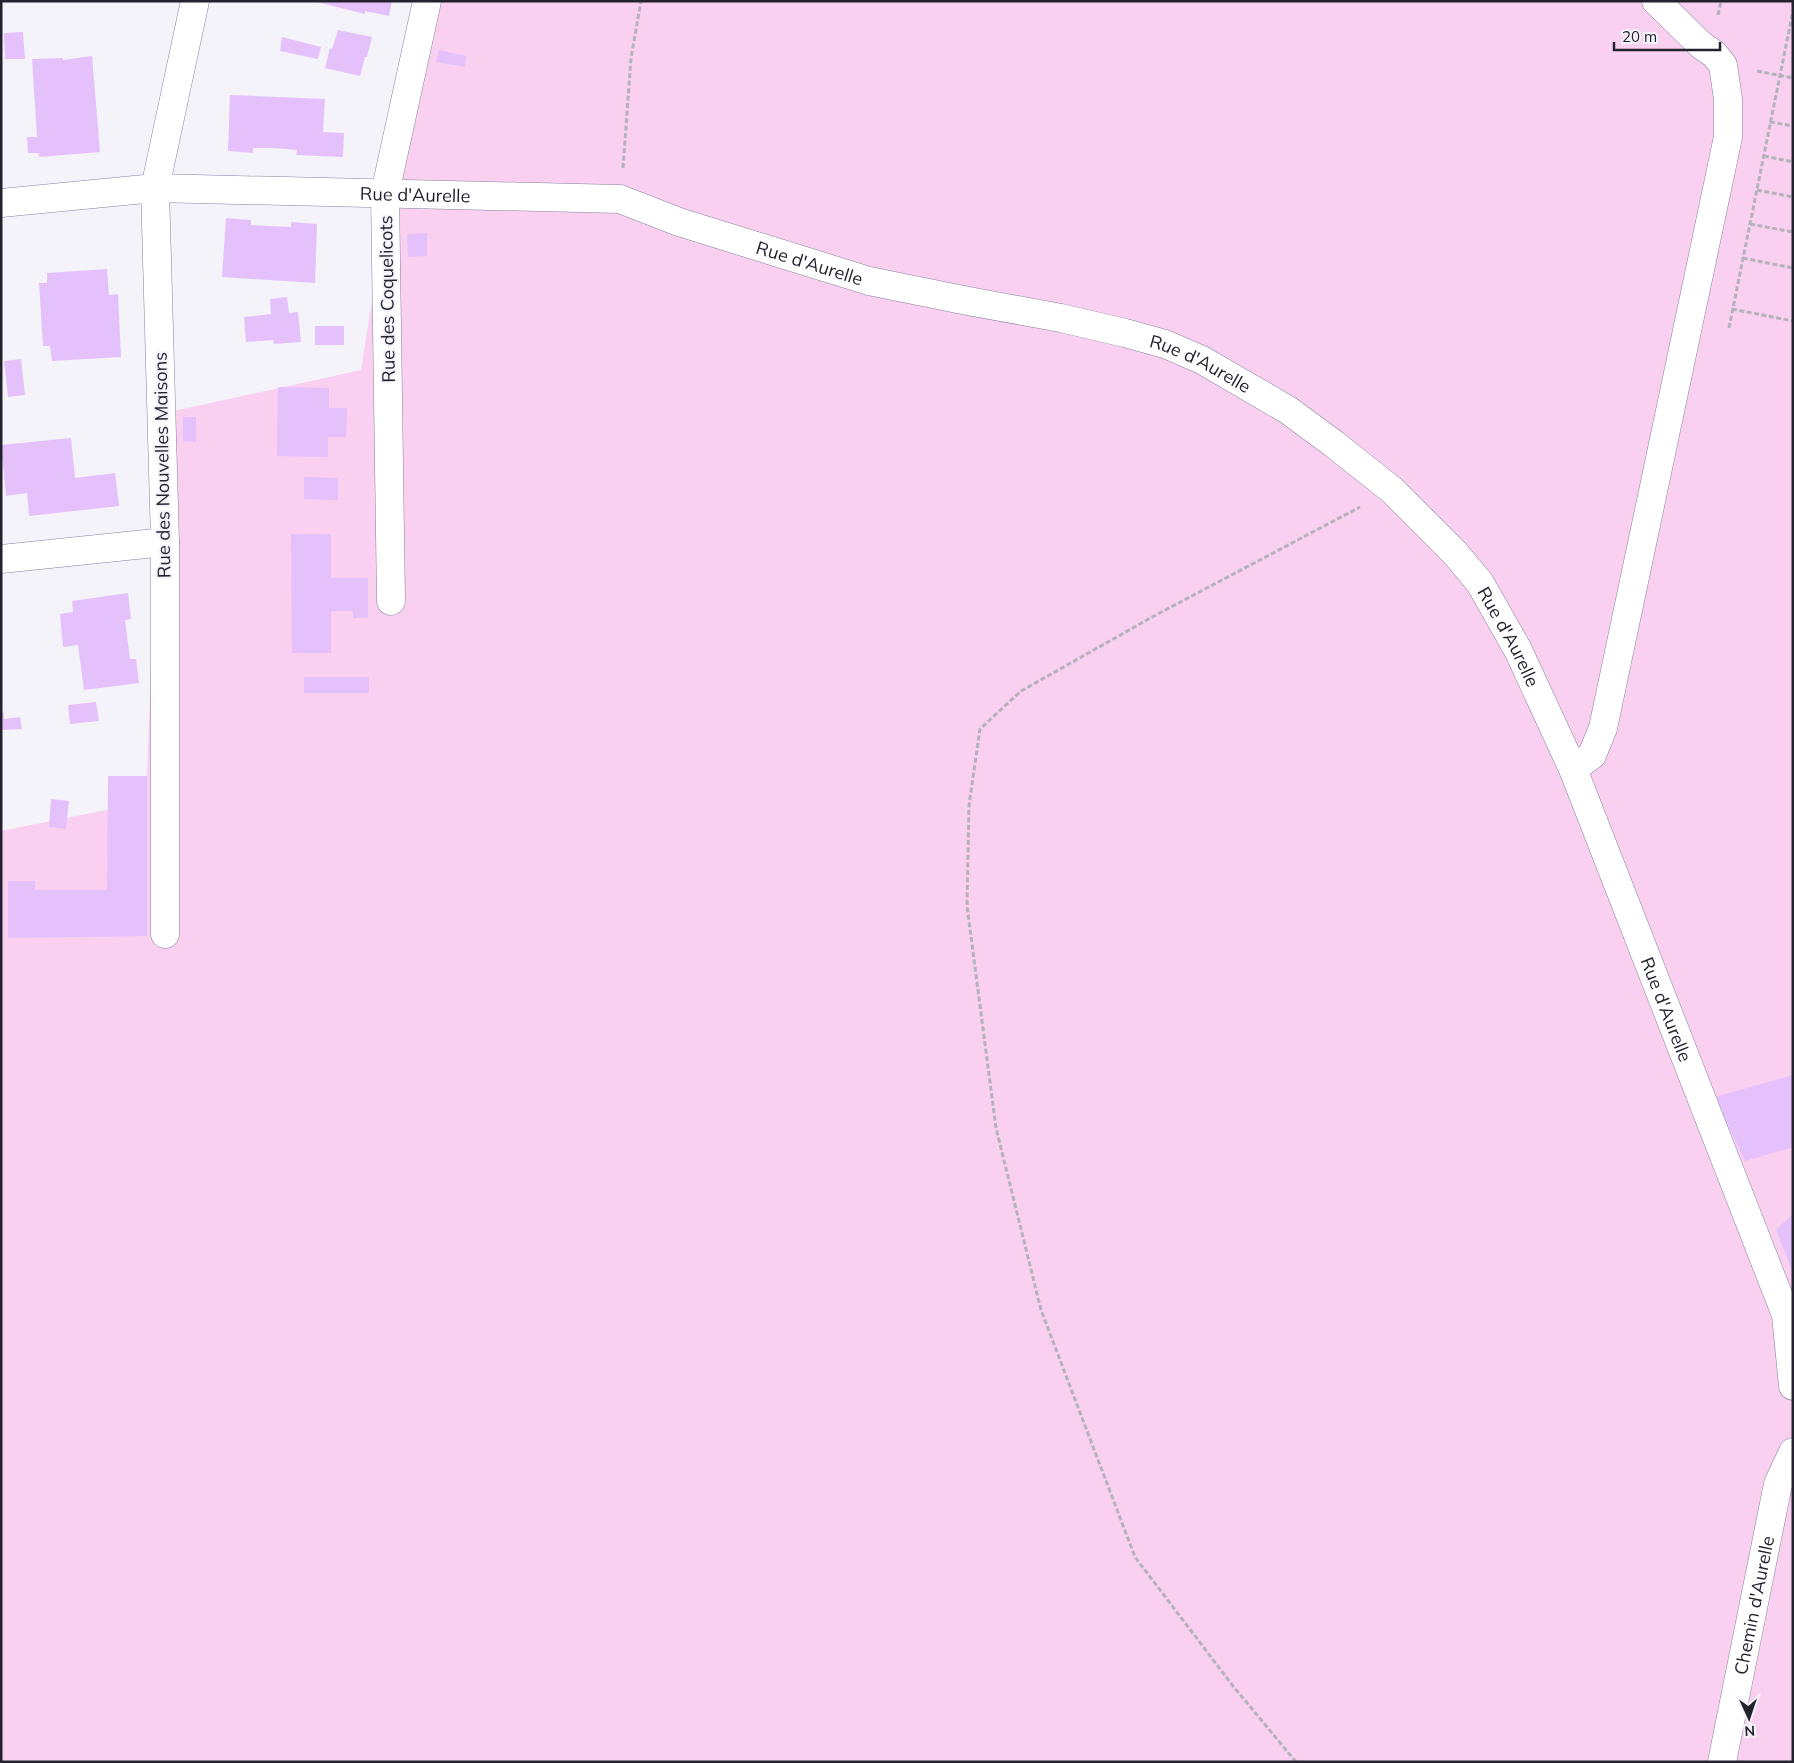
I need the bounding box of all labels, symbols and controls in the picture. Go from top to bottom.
scale bar [1614,20,1720,52]
text: 20 m [1622,27,1657,46]
street label: Rue d'Aurelle [360,181,471,207]
street label: Rue des Coquelicots [374,215,400,383]
street label: Rue d'Aurelle [754,235,866,290]
street label: Rue d'Aurelle [1147,329,1255,398]
street label: Rue des Nouvelles Maisons [149,352,175,578]
street label: Rue d'Aurelle [1473,582,1545,690]
street label: Rue d'Aurelle [1636,954,1697,1065]
street label: Chemin d'Aurelle [1728,1534,1779,1677]
north arrow [1724,1693,1774,1743]
text: N [1744,1722,1755,1740]

